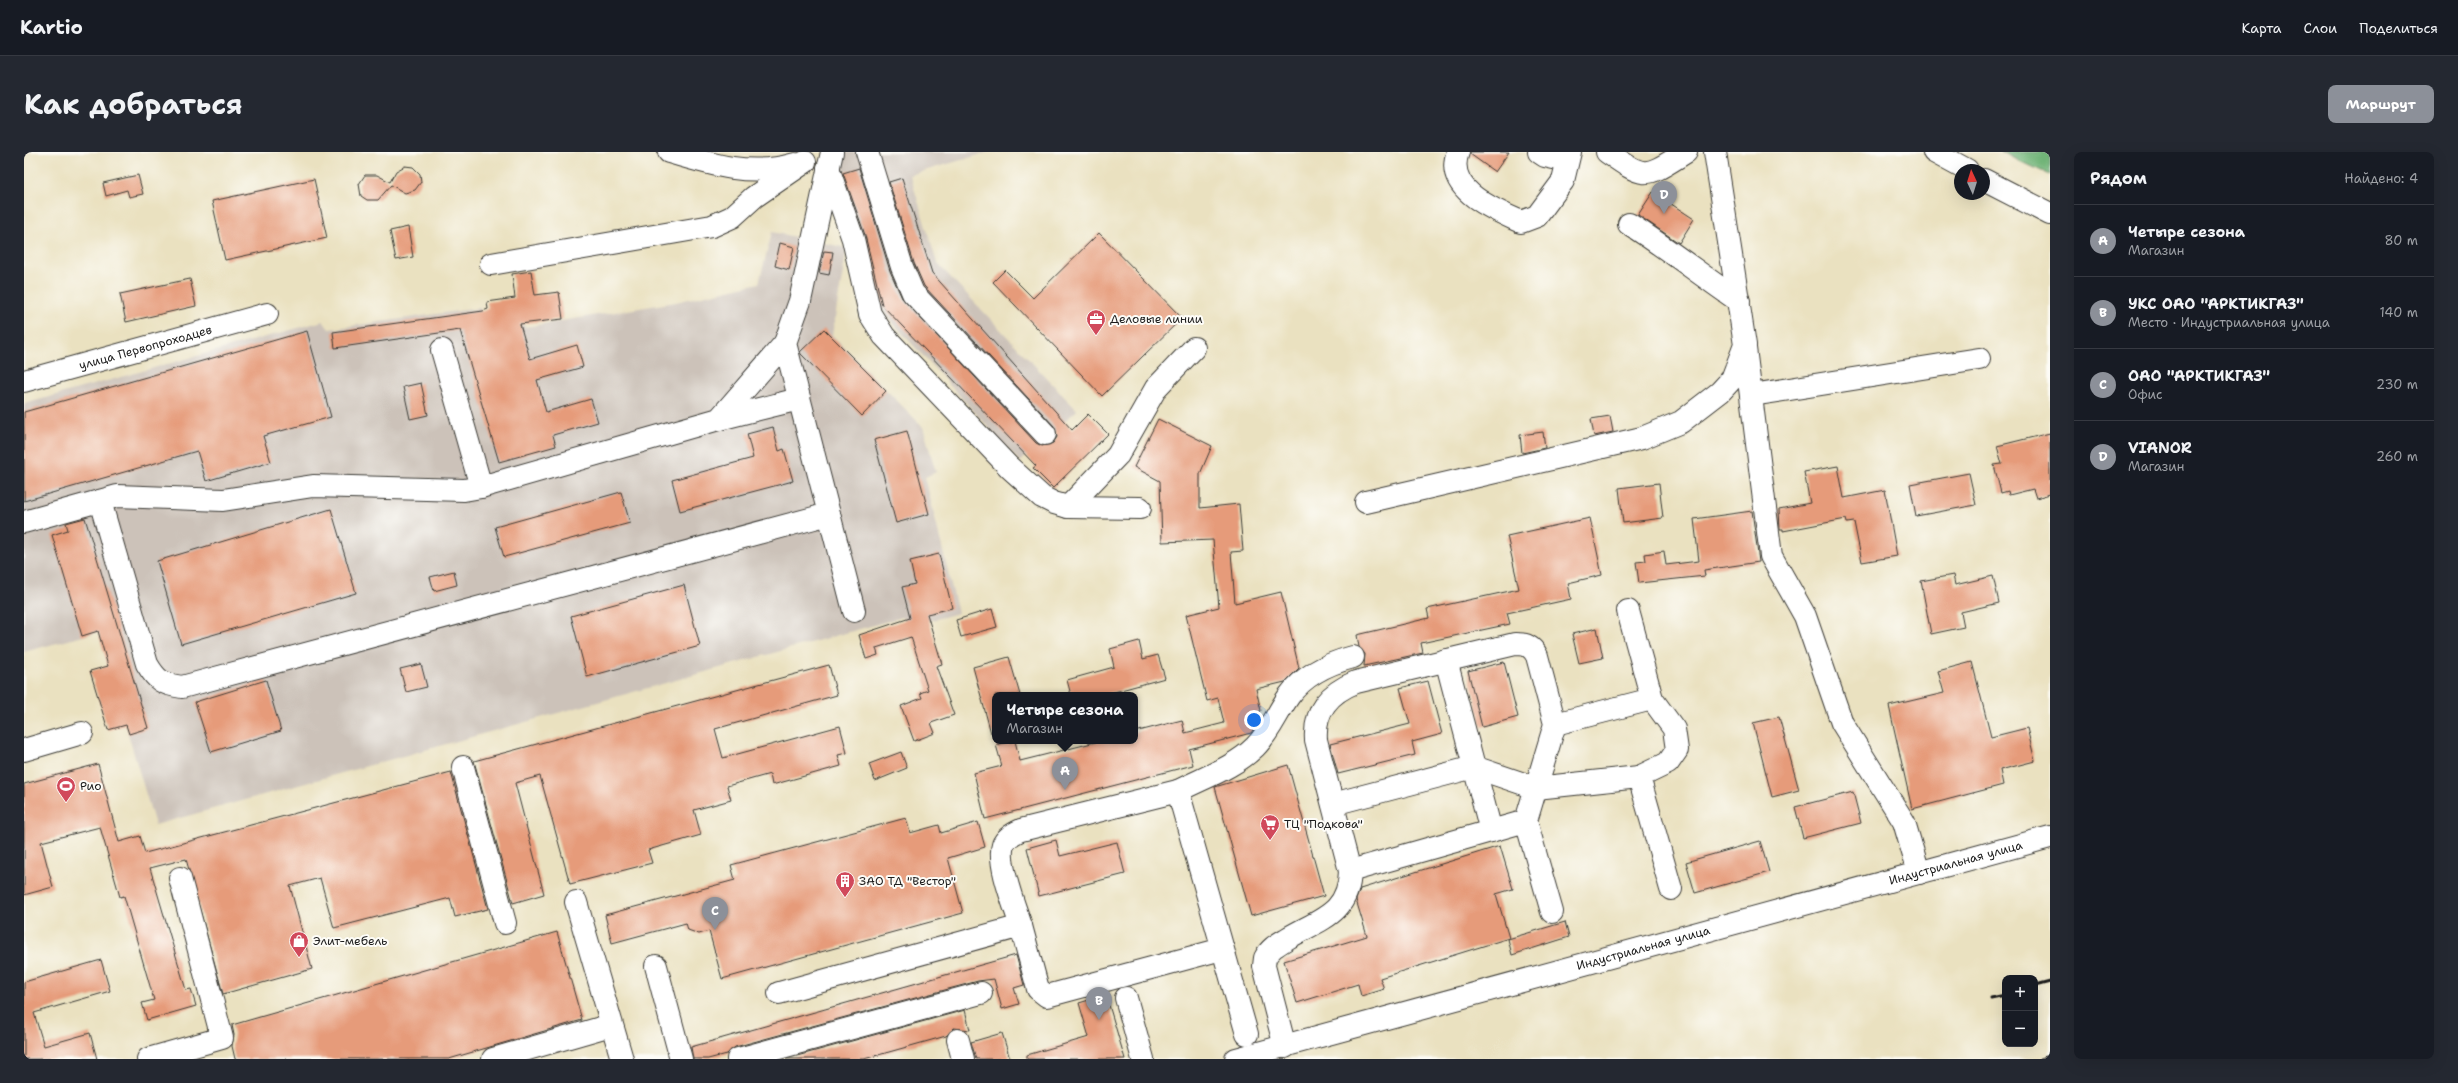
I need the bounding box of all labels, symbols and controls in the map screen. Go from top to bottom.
text: Kartio [20,15,83,40]
text: Карта [2241,19,2282,37]
text: Слои [2304,19,2337,37]
text: Поделиться [2359,19,2438,37]
text: Как добраться [24,85,243,123]
button: Маршрут [2328,85,2434,123]
north arrow [1954,164,1990,200]
text: Рядом [2090,167,2147,189]
text: Найдено: 4 [2344,170,2418,187]
pin: D [1651,181,1677,214]
text: Четыре сезона [2128,222,2245,242]
text: A [2098,232,2108,249]
text: 80 m [2384,232,2418,249]
text: Магазин [2128,242,2184,259]
text: УКС ОАО "АРКТИКГАЗ" [2128,294,2304,314]
text: B [2099,304,2107,321]
text: 140 m [2379,304,2418,321]
office icon: Деловые линии [1085,308,1107,336]
place label: Деловые линии [1110,311,1203,327]
text: Место · Индустриальная улица [2128,314,2330,331]
street label: улица Первопроходцев [77,322,214,373]
text: ОАО "АРКТИКГАЗ" [2128,366,2270,386]
text: C [2099,376,2107,393]
text: 230 m [2376,376,2418,393]
text: Офис [2128,386,2163,403]
text: VIANOR [2128,438,2192,458]
text: D [2098,448,2108,465]
text: 260 m [2376,448,2418,465]
text: Магазин [2128,458,2184,475]
popup [992,692,1138,744]
text: Четыре сезона [1006,700,1124,720]
your location [1244,710,1264,730]
text: Магазин [1006,720,1063,737]
pin: A [1052,757,1078,790]
sports icon: Рио [55,775,77,803]
place label: Рио [80,778,102,794]
supermarket icon: ТЦ "Подкова" [1259,813,1281,841]
place label: ТЦ "Подкова" [1284,816,1363,832]
street label: Индустриальная улица [1887,837,2025,889]
building icon: ЗАО ТД "Вестор" [834,870,856,898]
place label: ЗАО ТД "Вестор" [859,873,956,889]
pin: C [702,897,728,930]
street label: Индустриальная улица [1575,922,1712,974]
shop icon: Элит-мебель [288,930,310,958]
place label: Элит-мебель [313,933,387,949]
map controls [2002,975,2038,1047]
button: + [2002,975,2038,1011]
pin: B [1086,987,1112,1020]
button: − [2002,1011,2038,1047]

